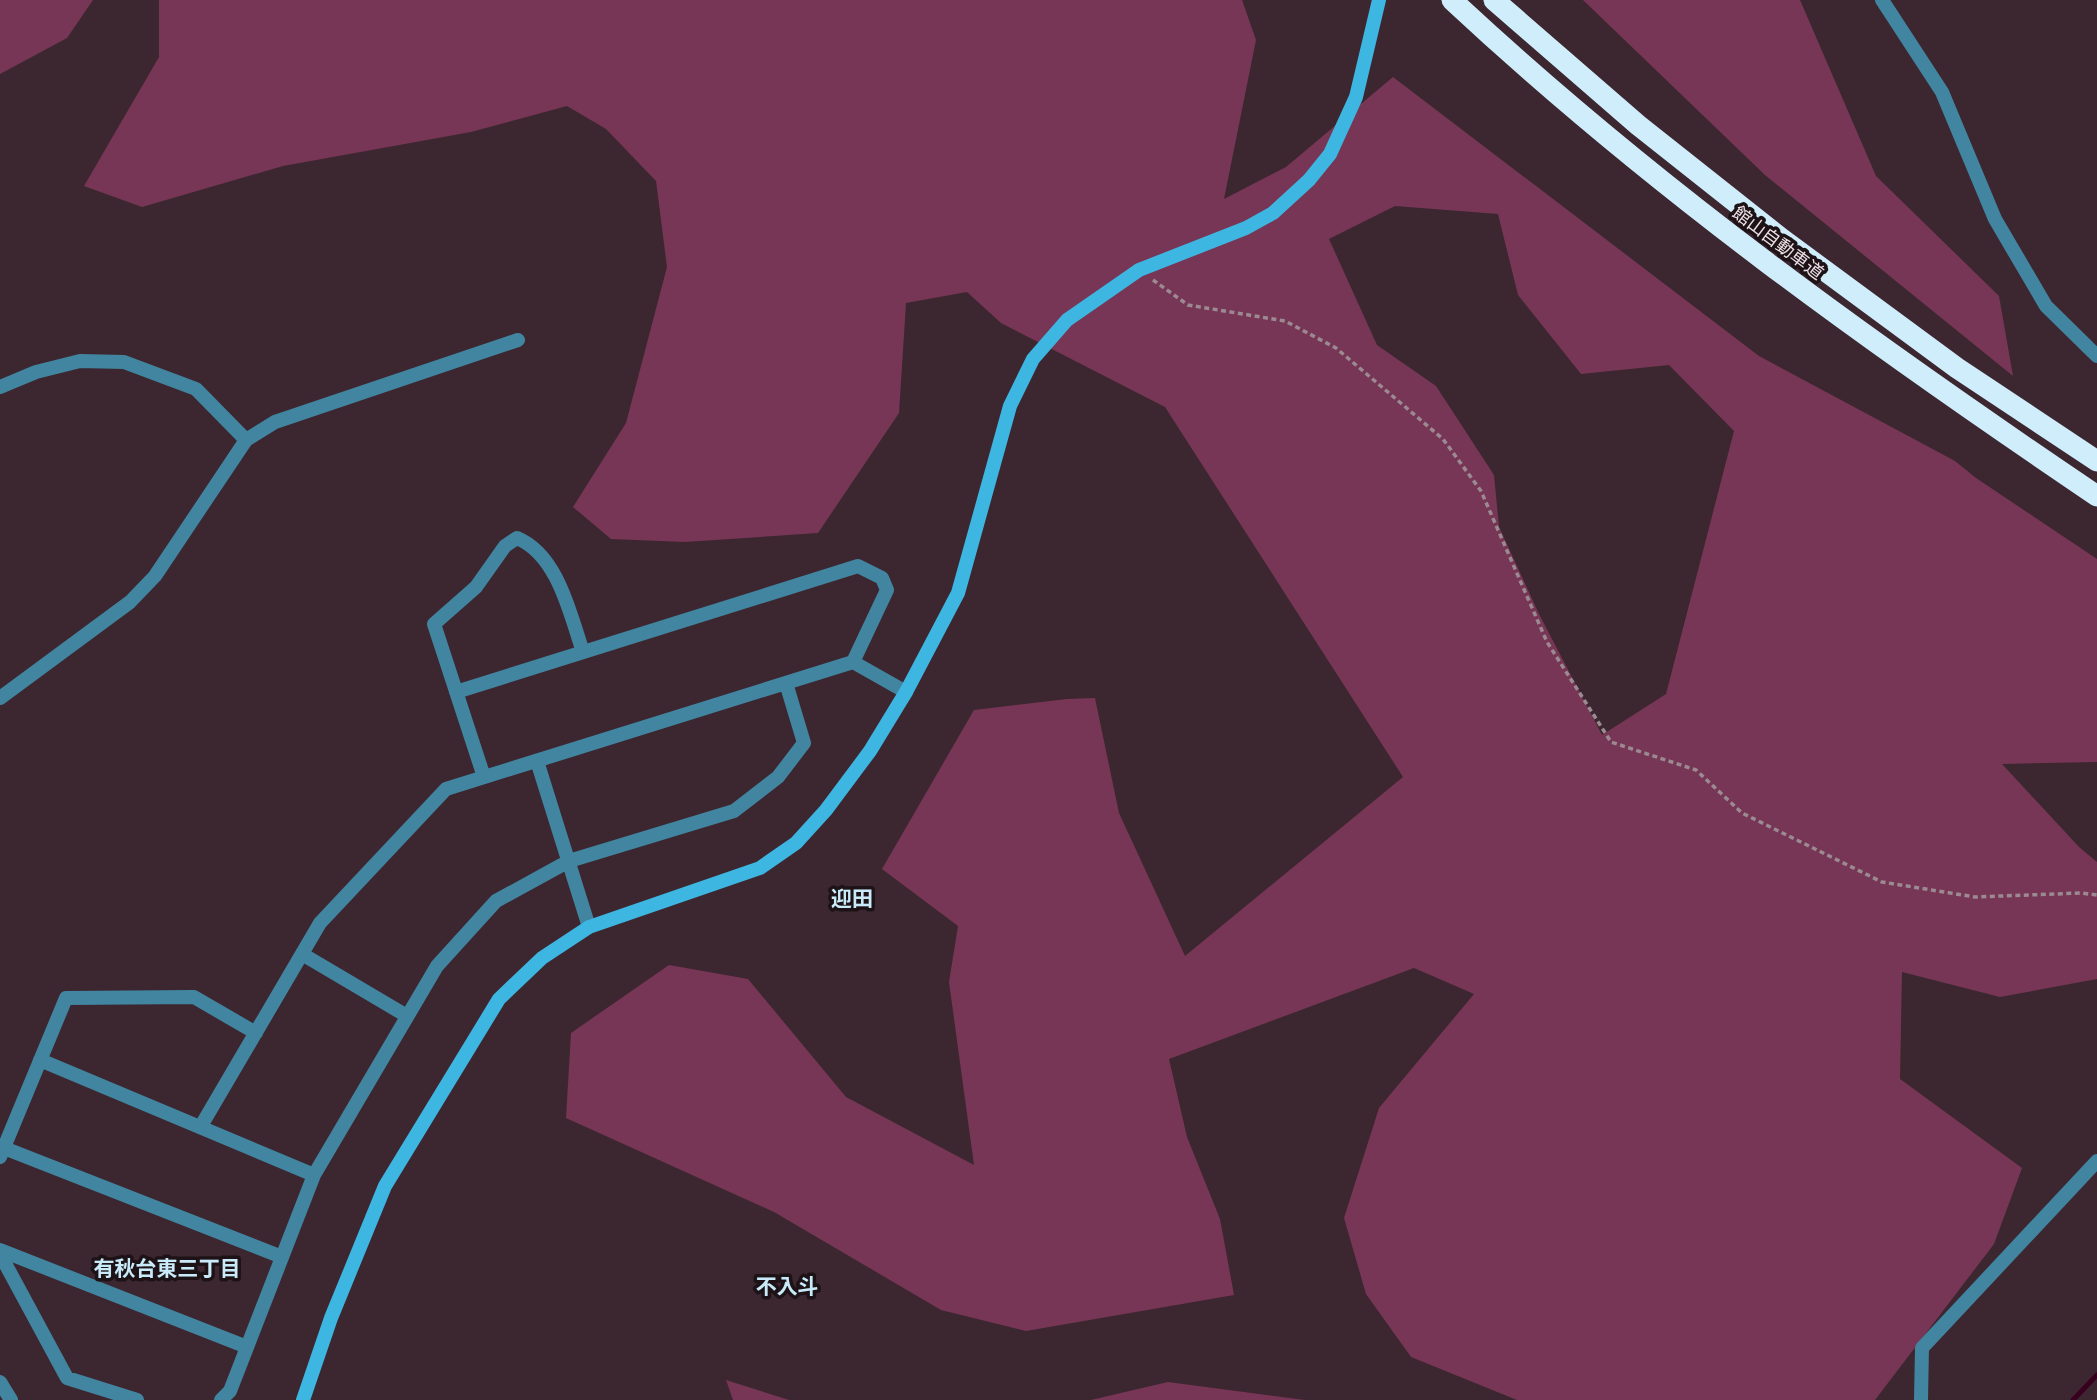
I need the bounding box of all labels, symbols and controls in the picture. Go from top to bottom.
street label: 館山自動車道 [1729,202,1828,283]
district label: 迎田 [831,886,873,910]
district label: 有秋台東三丁目 [94,1256,241,1280]
district label: 不入斗 [756,1274,819,1298]

